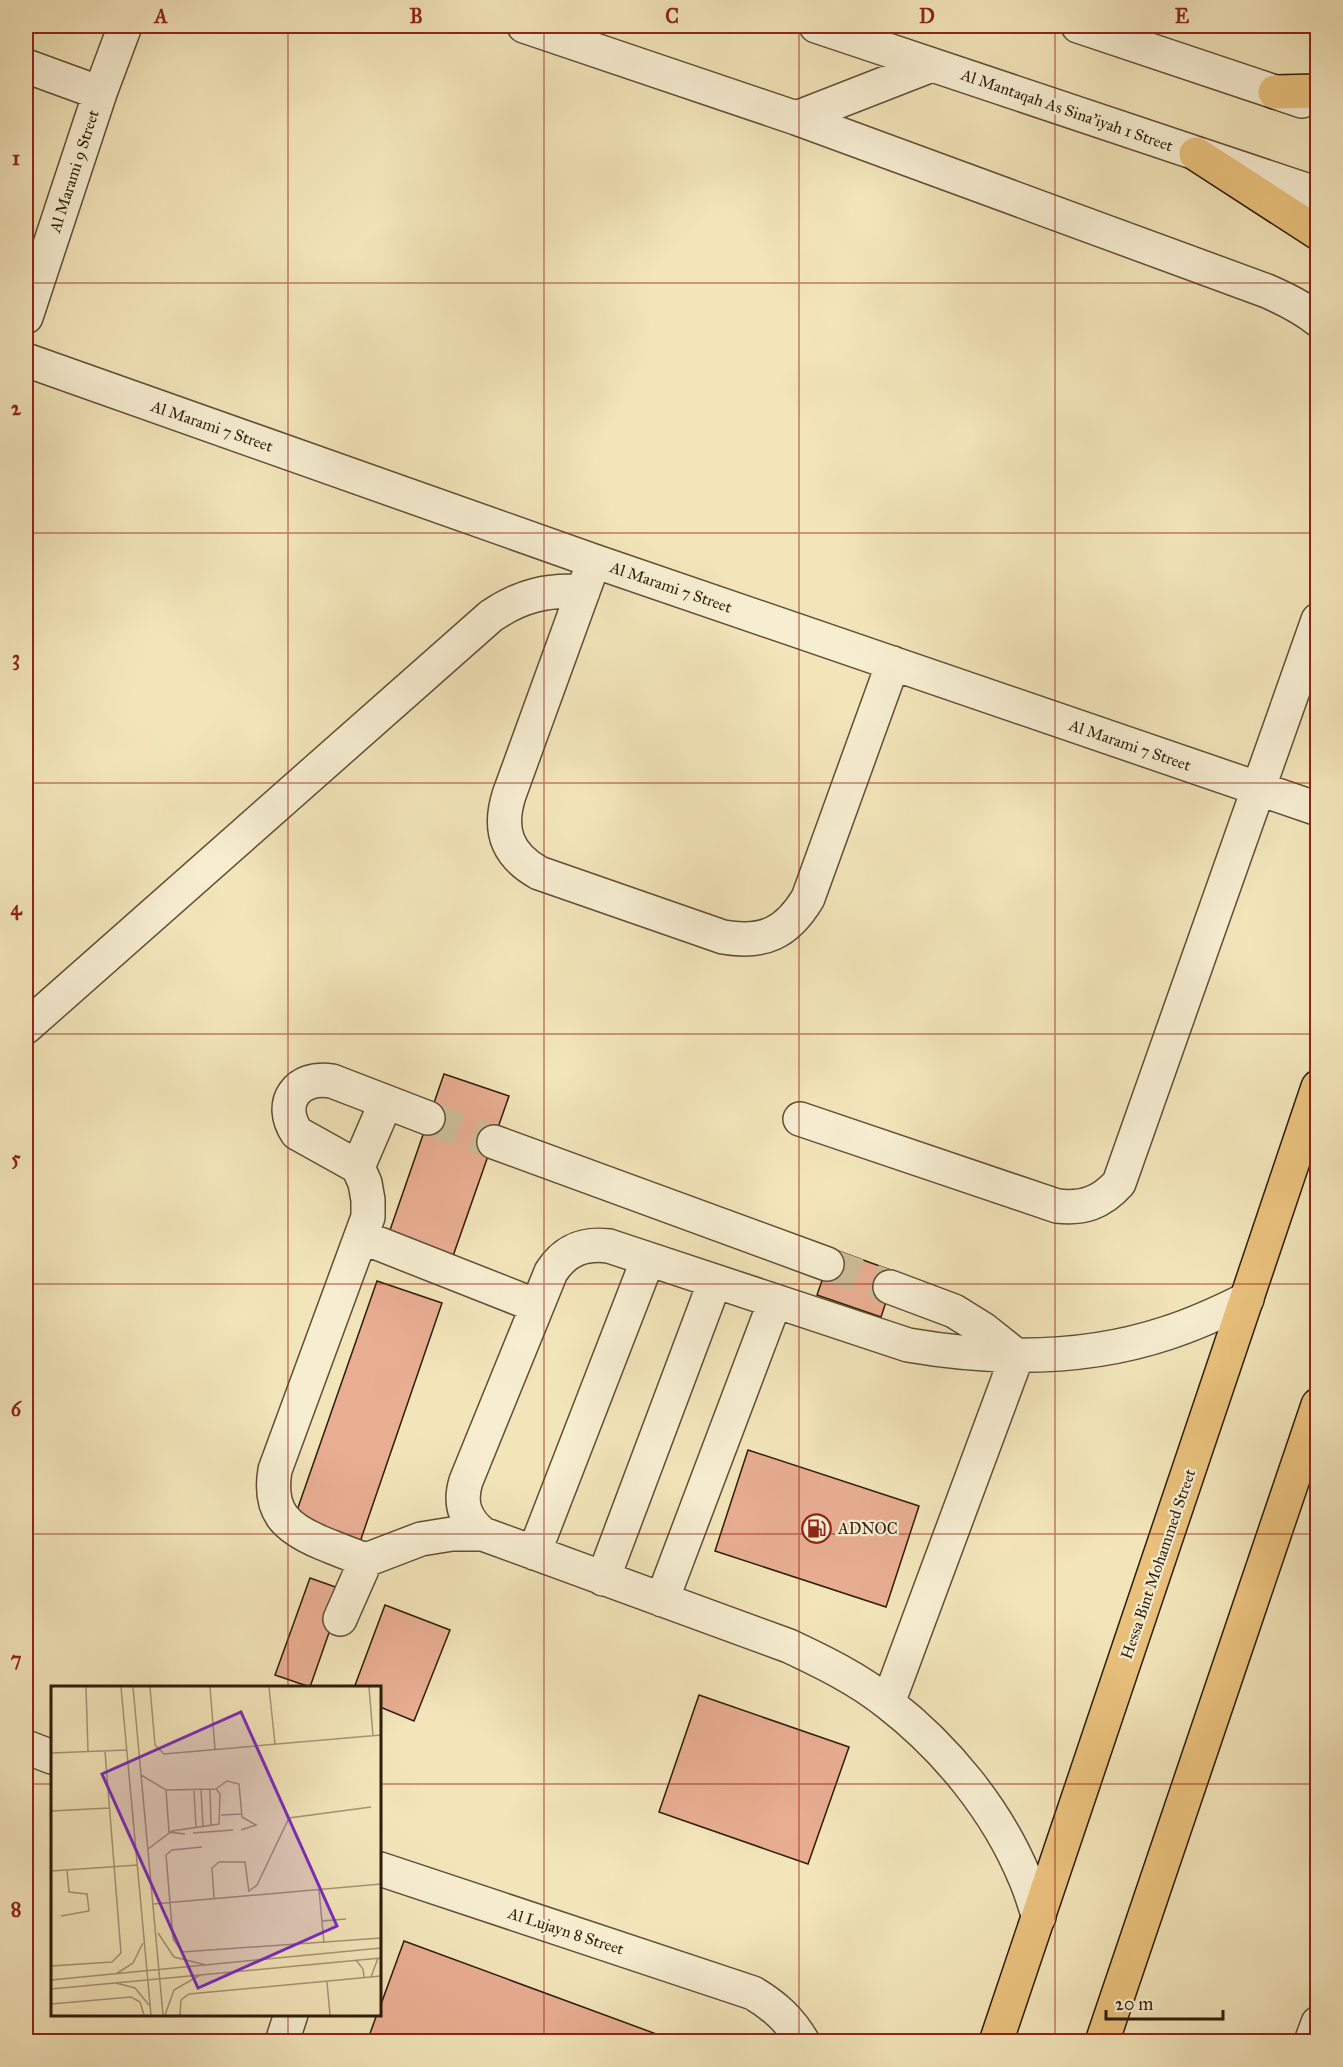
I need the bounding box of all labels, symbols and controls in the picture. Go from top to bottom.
text: A [152,4,168,28]
text: B [409,4,423,28]
text: C [665,4,679,28]
text: D [919,4,935,28]
text: E [1175,4,1190,28]
street label: Al Mantaqah As Sina'iyah 1 Street [957,64,1176,156]
street label: Al Marami 9 Street [45,107,103,236]
text: 1 [12,146,20,170]
text: 2 [11,396,22,420]
street label: Al Marami 7 Street [148,396,276,456]
street label: Al Marami 7 Street [607,557,735,617]
text: 3 [12,646,20,671]
street label: Al Marami 7 Street [1066,715,1194,775]
text: 4 [10,896,22,921]
text: 5 [11,1146,21,1170]
text: 6 [11,1397,23,1421]
street label: Hessa Bint Mohammed Street [1117,1466,1200,1661]
fuel station icon: ADNOC [801,1512,833,1544]
place label: ADNOC [837,1519,898,1538]
text: 7 [11,1647,22,1671]
inset map [51,1686,381,2016]
text: 8 [11,1897,21,1921]
street label: Al Lujayn 8 Street [505,1903,627,1959]
scale bar [1106,1983,1223,2021]
text: 20 m [1115,1993,1153,2015]

